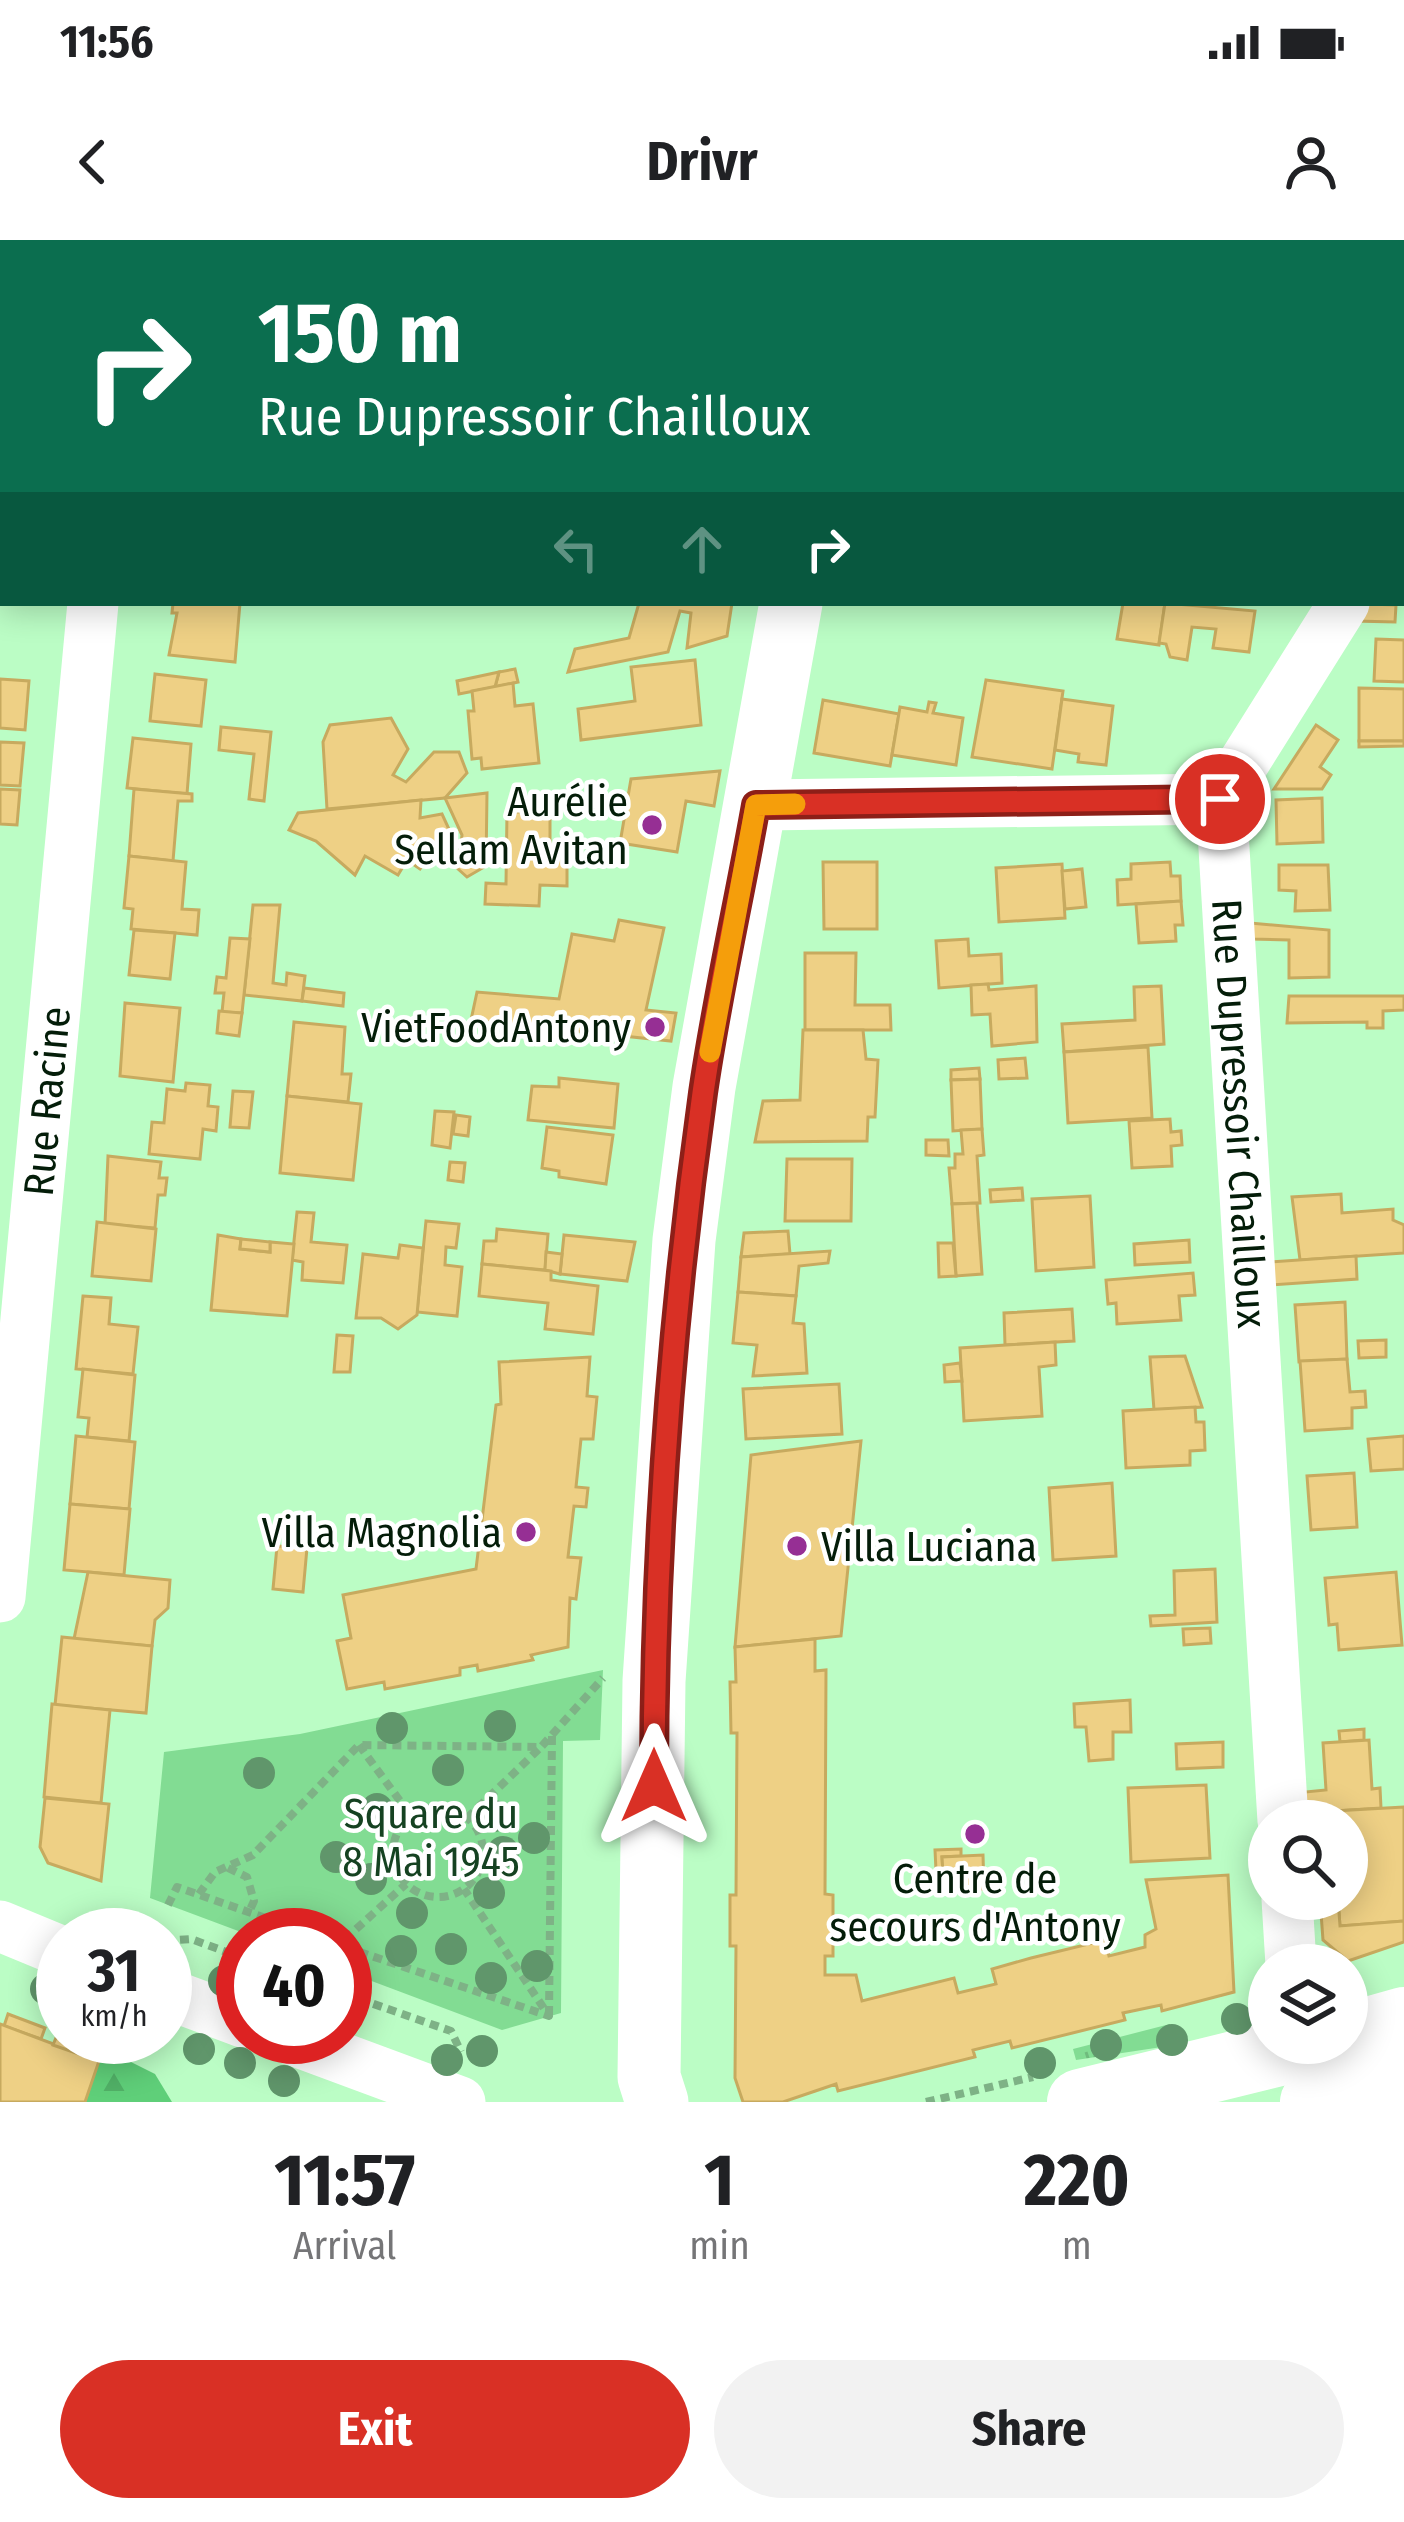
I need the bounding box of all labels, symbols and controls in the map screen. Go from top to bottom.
text: 11:56 [60,15,154,69]
icon: back [60,129,126,195]
icon: person [1278,129,1344,195]
text: Drivr [646,130,758,194]
text: 150 m [258,283,462,384]
icon: right [60,288,216,444]
text: Rue Dupressoir Chailloux [258,385,810,449]
icon: left [543,516,609,582]
icon: ahead [669,516,735,582]
icon: right [795,516,861,582]
pin [1169,748,1271,850]
icon: arrive [1187,766,1253,832]
place label: Aurélie Sellam Avitan [394,777,628,875]
marker: Aurélie Sellam Avitan [639,812,665,838]
street label: Rue Dupressoir Chailloux [1201,897,1277,1330]
place label: VietFoodAntony [361,1003,631,1053]
street label: Rue Racine [14,1004,81,1198]
marker: VietFoodAntony [642,1014,668,1040]
place label: Villa Magnolia [261,1508,502,1558]
marker: Villa Magnolia [513,1519,539,1545]
place label: Villa Luciana [821,1522,1037,1572]
marker: Villa Luciana [784,1533,810,1559]
position arrow [591,1723,717,1849]
park label: Square du 8 Mai 1945 [342,1789,520,1887]
map controls [1248,1800,1368,2064]
button: search [1248,1800,1368,1920]
marker: Centre de secours d'Antony [962,1821,988,1847]
place label: Centre de secours d'Antony [829,1854,1121,1952]
speed limit sign: 40 [216,1908,372,2064]
text: 31 [88,1935,140,2007]
button: layers [1248,1944,1368,2064]
text: km/h [81,1998,147,2034]
text: 11:57 [274,2138,415,2224]
text: 1 [704,2138,735,2224]
text: 220 [1024,2138,1130,2224]
text: Arrival [293,2223,396,2269]
text: min [689,2223,750,2269]
text: m [1062,2223,1092,2269]
button: Exit [60,2360,690,2498]
button: Share [714,2360,1344,2498]

